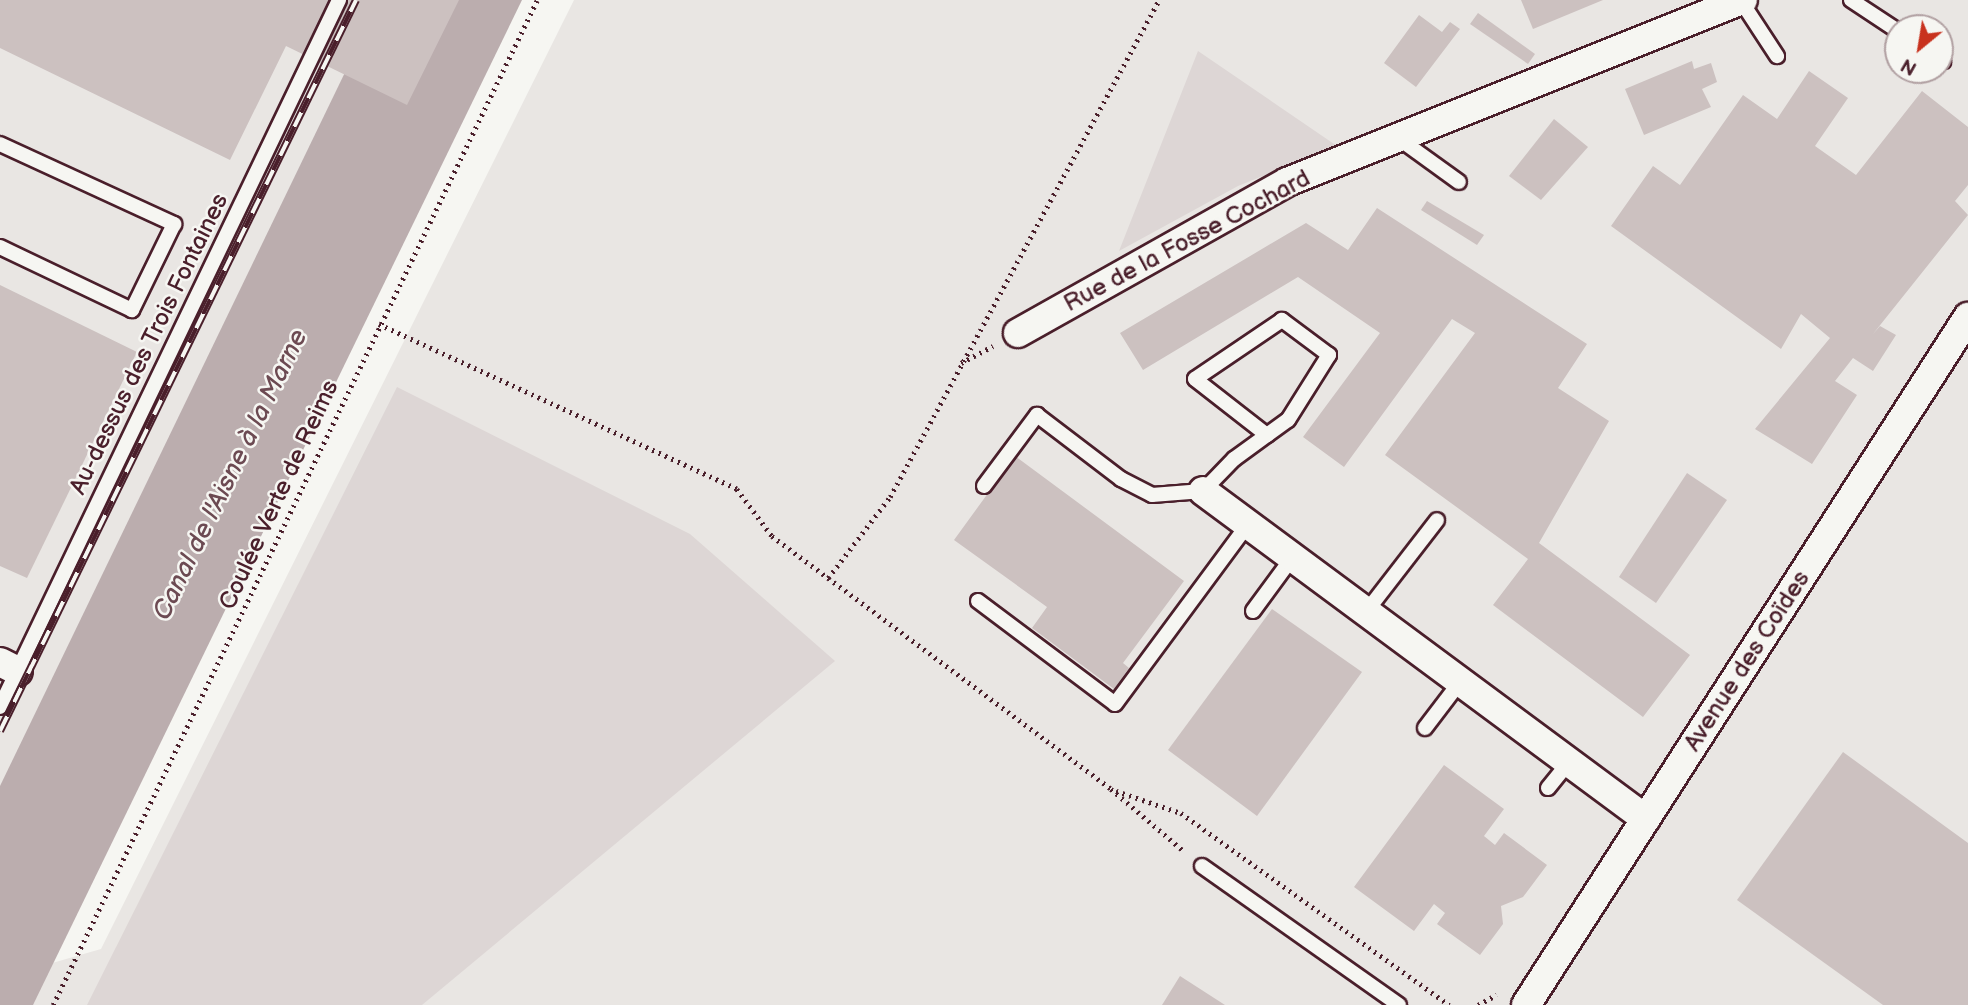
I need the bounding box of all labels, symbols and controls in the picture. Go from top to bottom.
north arrow [1884,14,1954,84]
text: N [1897,52,1921,79]
street label: Rue de la Fosse Cochard [1059,164,1315,318]
street label: Au-dessus des Trois Fontaines [63,189,235,499]
water label: Canal de l'Aisne à la Marne [147,325,315,625]
street label: Coulée Verte de Reims [213,375,345,615]
street label: Avenue des Coïdes [1678,565,1816,757]

